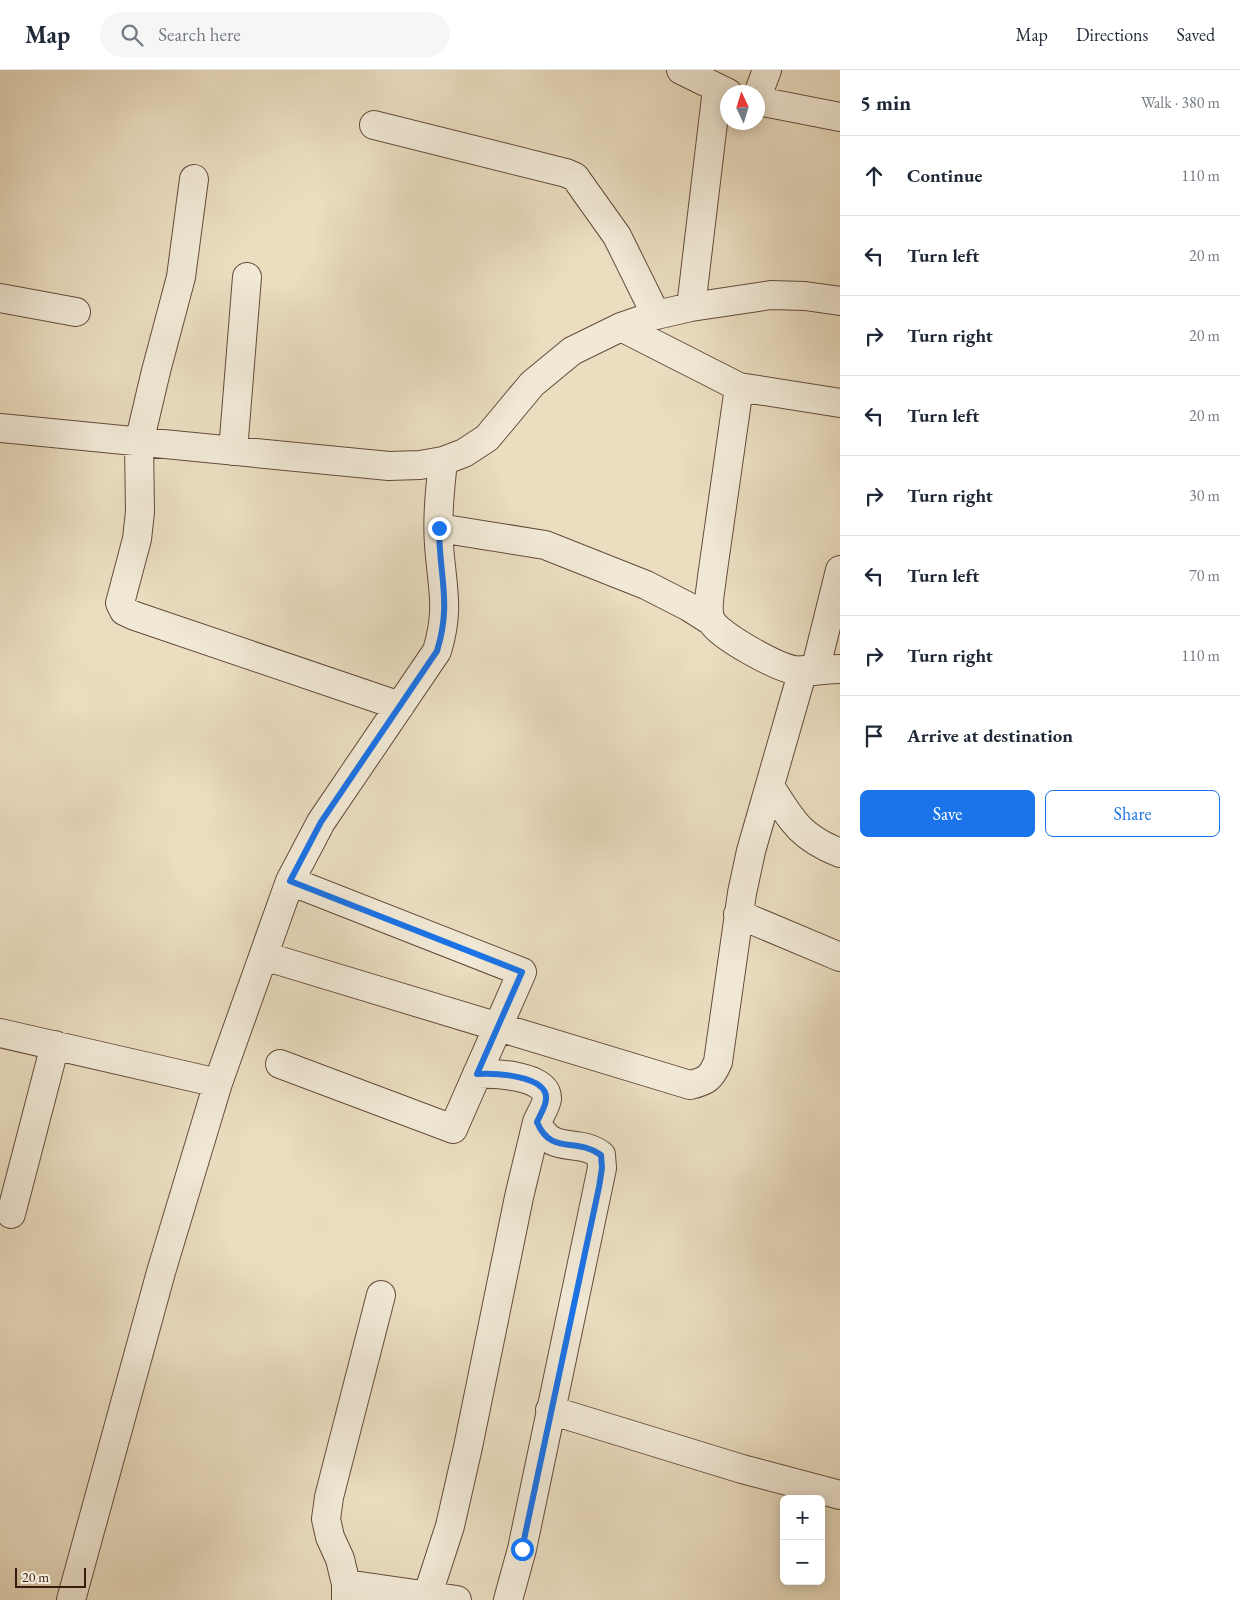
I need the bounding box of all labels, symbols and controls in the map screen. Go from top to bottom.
search box [100,12,450,57]
text: Map [25,19,70,50]
icon: search [118,21,146,49]
text: Search here [158,22,241,47]
text: Map [1016,23,1048,46]
text: Directions [1076,23,1148,46]
text: Saved [1176,23,1215,46]
north arrow [720,85,765,130]
text: 5 min [860,89,911,116]
text: Walk · 380 m [1141,92,1220,113]
icon: ahead [860,162,888,190]
text: Continue [907,163,982,188]
text: 110 m [1181,165,1220,186]
icon: left [860,242,888,270]
text: Turn left [907,243,979,268]
text: 20 m [1189,245,1220,266]
icon: right [860,322,888,350]
text: Turn right [907,323,993,348]
text: 20 m [1189,325,1220,346]
icon: left [860,402,888,430]
text: Turn left [907,403,979,428]
text: 20 m [1189,405,1220,426]
icon: right [860,482,888,510]
text: Turn right [907,483,993,508]
text: 30 m [1189,485,1220,506]
route end [428,517,451,540]
icon: left [860,562,888,590]
text: Turn left [907,563,979,588]
text: 70 m [1189,565,1220,586]
icon: right [860,642,888,670]
text: Turn right [907,643,993,668]
text: 110 m [1181,645,1220,666]
icon: arrive [860,722,888,750]
text: Arrive at destination [907,723,1073,748]
button: Save [860,790,1035,837]
button: Share [1045,790,1220,837]
map controls [780,1495,825,1585]
button: + [780,1495,825,1540]
route start [511,1538,534,1561]
button: − [780,1540,825,1585]
scale bar [15,1565,86,1588]
text: 20 m [22,1568,49,1586]

